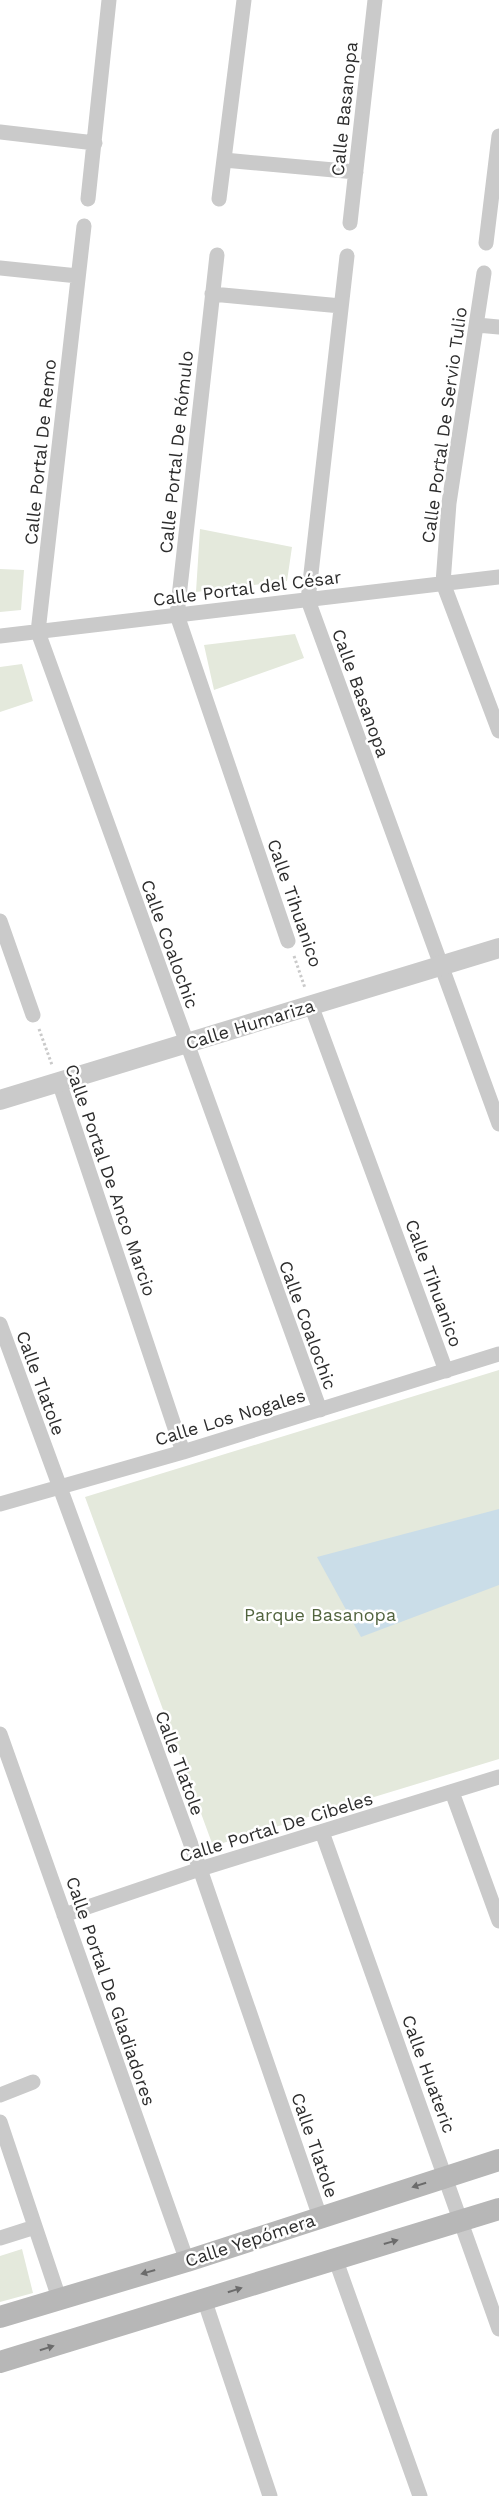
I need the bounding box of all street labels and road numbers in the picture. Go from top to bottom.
street label: Calle Basanopa [326,41,362,177]
street label: Calle Portal De Servio Tulio [417,305,471,545]
street label: Calle Portal De Rómulo [155,350,197,554]
street label: Calle Portal De Remo [20,358,60,546]
street label: Calle Portal del César [152,566,342,610]
street label: Calle Basanopa [328,626,394,760]
street label: Calle Tihuanico [263,836,327,970]
street label: Calle Coalochic [137,877,203,1011]
street label: Calle Humariza [183,994,317,1054]
street label: Calle Portal De Anco Marcio [61,1061,161,1299]
street label: Calle Tihuanico [401,1216,467,1350]
street label: Calle Coalochic [275,1258,341,1392]
street label: Calle Tlatole [12,1328,70,1438]
street label: Calle Los Nogales [152,1384,308,1450]
street label: Calle Tlatole [151,1708,209,1818]
street label: Calle Portal De Cibeles [177,1788,375,1866]
street label: Calle Portal De Gladiadores [62,1874,160,2108]
street label: Calle Huateric [398,2012,460,2136]
street label: Calle Tlatole [287,2090,343,2200]
street label: Calle Yepómera [182,2209,318,2271]

